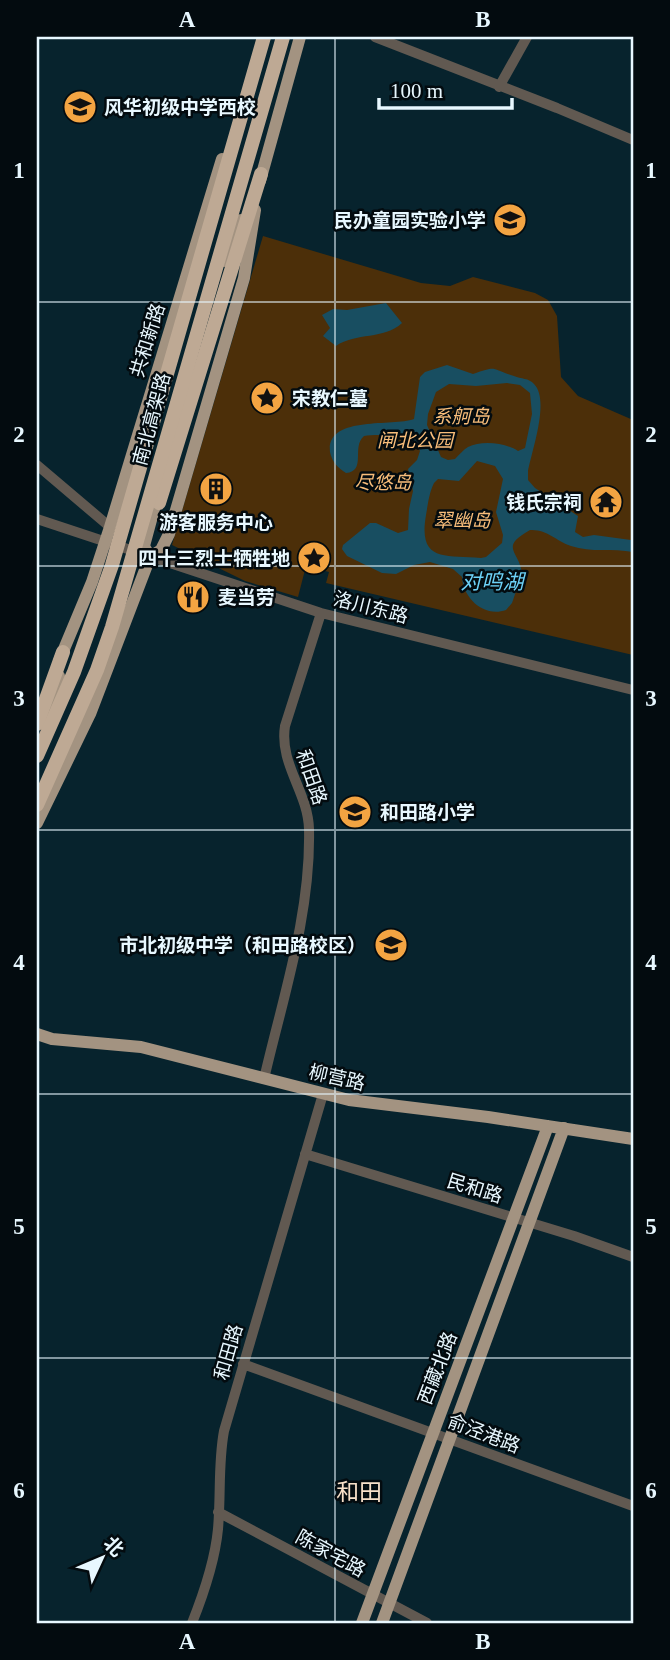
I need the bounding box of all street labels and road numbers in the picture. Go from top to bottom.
street label: 共和新路 [126,301,169,380]
street label: 南北高架路 [129,371,174,468]
street label: 洛川东路 [331,588,410,627]
street label: 和田路 [292,747,331,808]
street label: 柳营路 [307,1061,367,1094]
street label: 民和路 [445,1170,505,1207]
street label: 和田路 [211,1322,246,1382]
street label: 西藏北路 [414,1329,461,1407]
street label: 俞泾港路 [445,1410,523,1457]
street label: 陈家宅路 [292,1526,369,1581]

